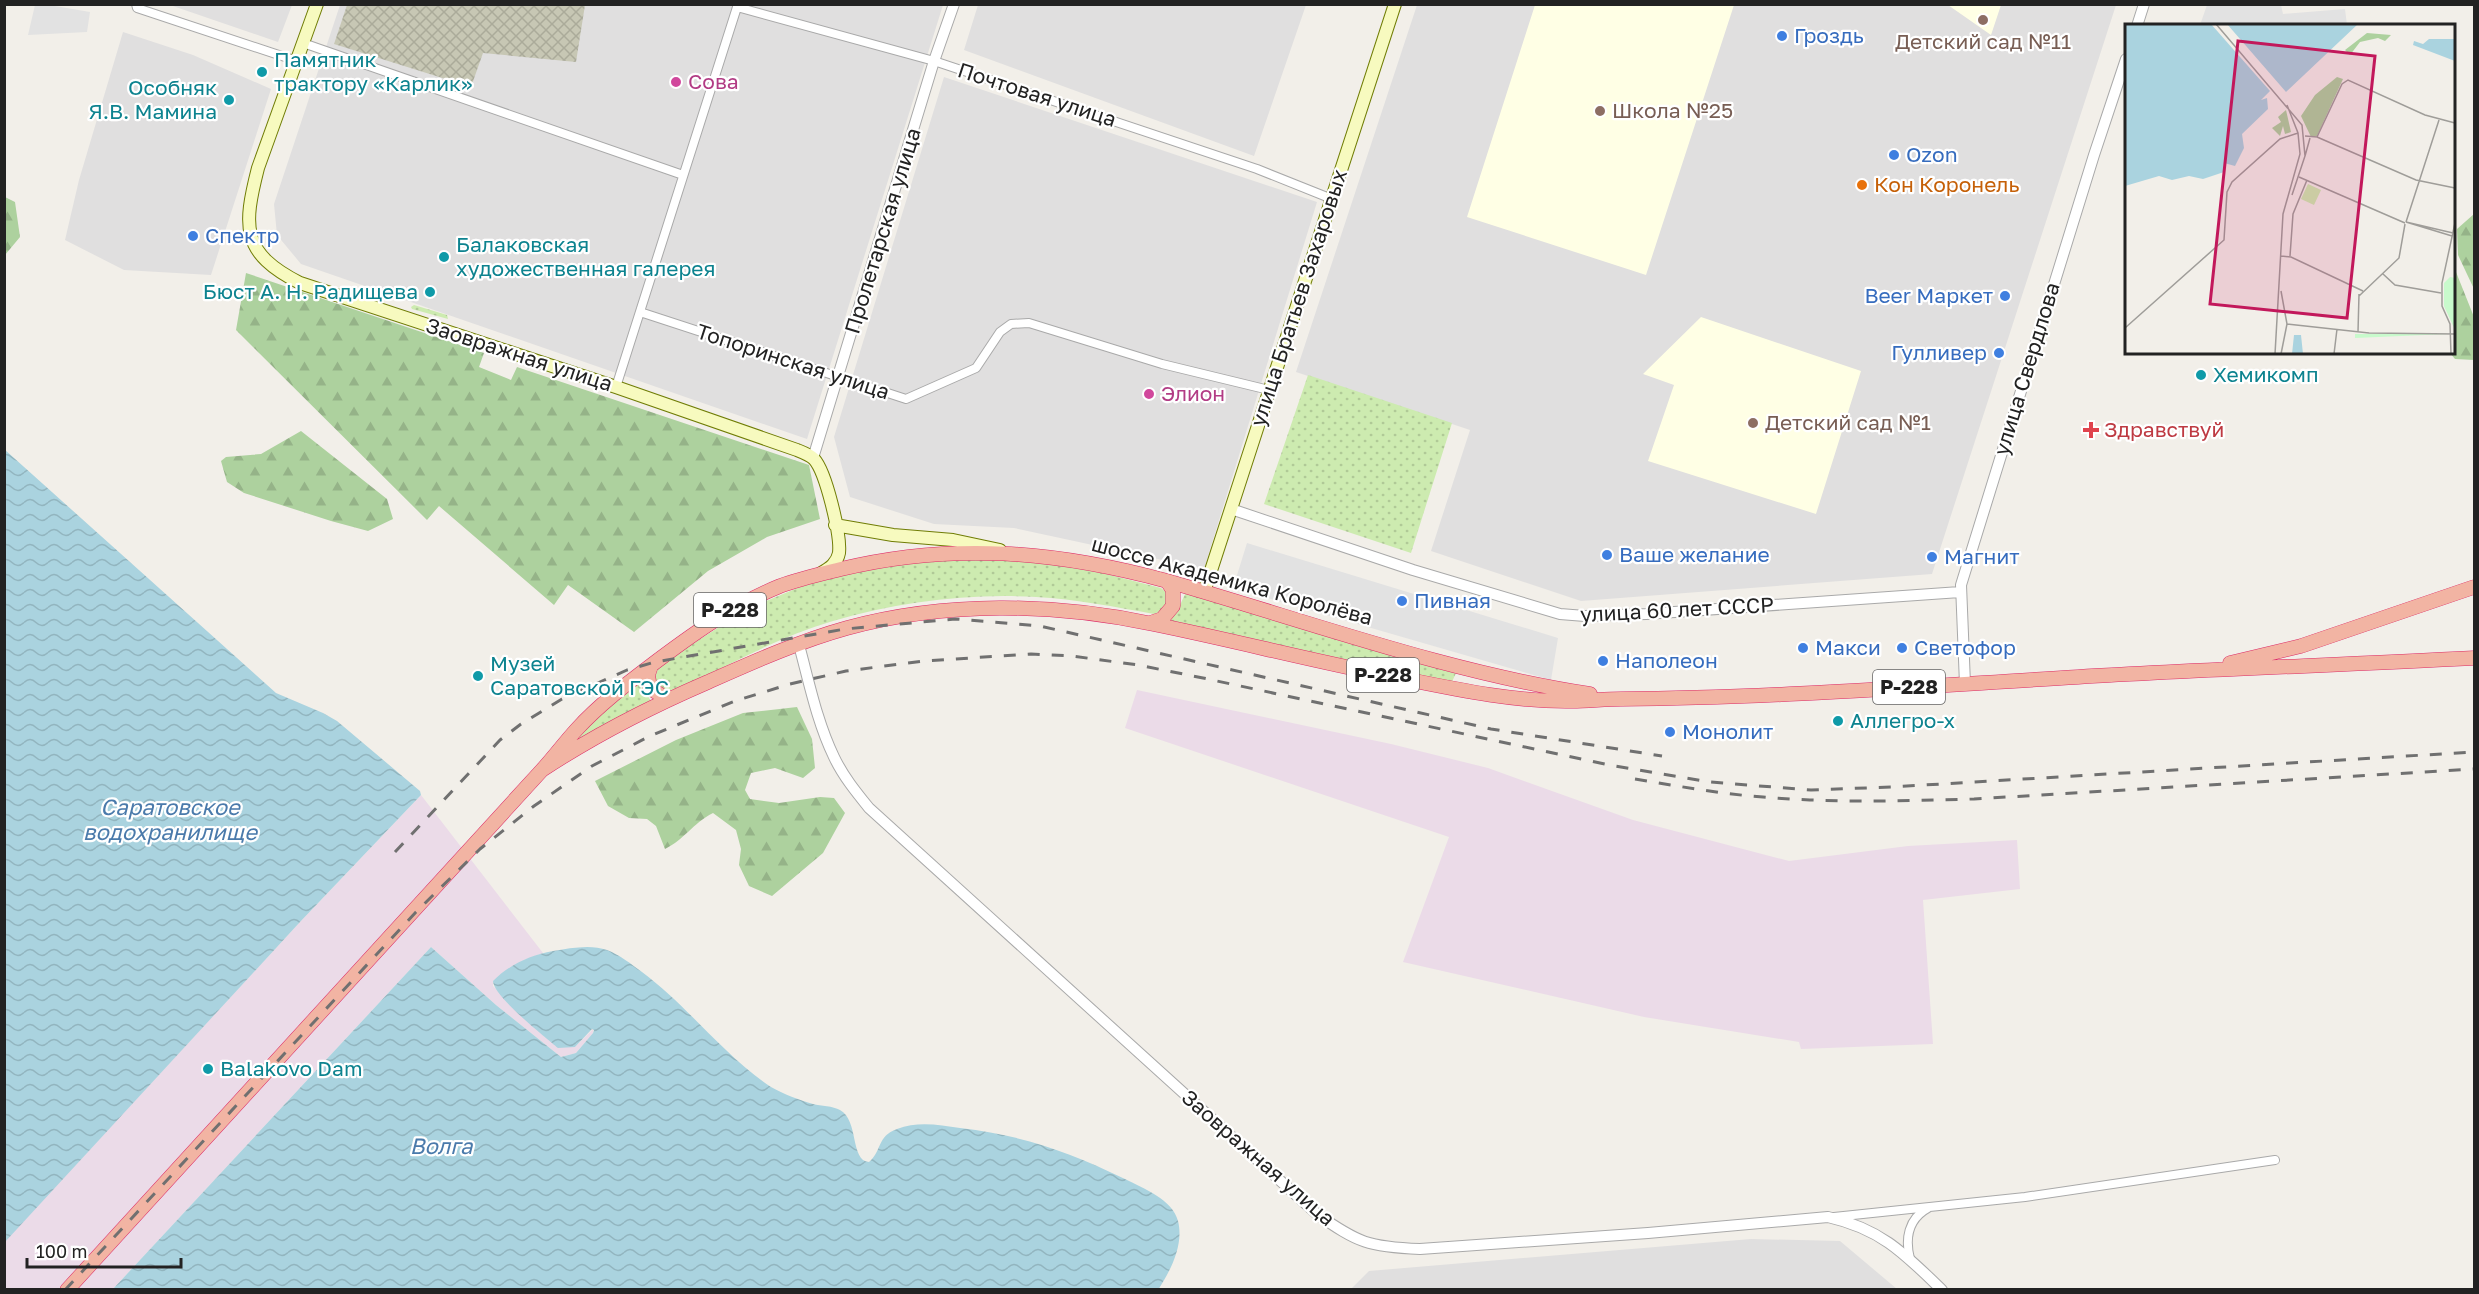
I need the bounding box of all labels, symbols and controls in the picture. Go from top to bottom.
marker: Детский сад №11 [1976,13,1990,27]
place label: Гроздь [1794,22,1864,48]
inset map [2125,24,2455,354]
place label: Детский сад №11 [1895,28,2071,54]
marker: Гроздь [1775,29,1789,43]
place label: Памятник трактору «Карлик» [274,46,473,96]
street label: Почтовая улица [955,56,1120,132]
marker: Памятник трактору «Карлик» [255,65,269,79]
place label: Сова [688,68,739,94]
place label: Особняк Я.В. Мамина [88,74,217,124]
marker: Сова [669,75,683,89]
marker: Особняк Я.В. Мамина [222,93,236,107]
place label: Школа №25 [1612,97,1733,123]
marker: Школа №25 [1593,104,1607,118]
street label: Пролетарская улица [838,125,926,337]
place label: Ozon [1906,141,1958,167]
marker: Ozon [1887,148,1901,162]
street label: улица Братьев Захаровых [1244,165,1352,430]
place label: Кон Коронель [1874,171,2019,197]
marker: Кон Коронель [1855,178,1869,192]
place label: Спектр [205,222,279,248]
marker: Спектр [186,229,200,243]
place label: Балаковская художественная галерея [456,231,715,281]
marker: Балаковская художественная галерея [437,250,451,264]
place label: Бюст А. Н. Радищева [203,278,418,304]
street label: улица Свердлова [1987,279,2065,458]
place label: Beer Маркет [1864,282,1993,308]
marker: Бюст А. Н. Радищева [423,285,437,299]
marker: Beer Маркет [1998,289,2012,303]
street label: Заовражная улица [423,312,616,397]
street label: Топоринская улица [694,318,893,405]
place label: Гулливер [1891,339,1987,365]
marker: Гулливер [1992,346,2006,360]
place label: Хемикомп [2213,361,2319,387]
marker: Хемикомп [2194,368,2208,382]
place label: Элион [1161,380,1225,406]
marker: Элион [1142,387,1156,401]
place label: Детский сад №1 [1765,409,1931,435]
marker: Детский сад №1 [1746,416,1760,430]
place label: Здравствуй [2104,416,2224,442]
marker: Здравствуй [2082,421,2100,439]
street label: шоссе Академика Королёва [1089,530,1376,630]
place label: Ваше желание [1619,541,1770,567]
place label: Магнит [1944,543,2020,569]
marker: Ваше желание [1600,548,1614,562]
marker: Магнит [1925,550,1939,564]
place label: Пивная [1414,587,1491,613]
street label: улица 60 лет СССР [1579,591,1775,627]
road number: Р-228 [694,593,766,627]
marker: Пивная [1395,594,1409,608]
place label: Макси [1815,634,1881,660]
place label: Светофор [1914,634,2016,660]
marker: Макси [1796,641,1810,655]
marker: Светофор [1895,641,1909,655]
place label: Наполеон [1615,647,1718,673]
place label: Музей Саратовской ГЭС [490,650,669,700]
marker: Наполеон [1596,654,1610,668]
road number: Р-228 [1347,658,1419,692]
marker: Музей Саратовской ГЭС [471,669,485,683]
road number: Р-228 [1873,670,1945,704]
place label: Аллегро-х [1850,707,1956,733]
marker: Аллегро-х [1831,714,1845,728]
place label: Монолит [1682,718,1773,744]
marker: Монолит [1663,725,1677,739]
water label: Саратовское водохранилище [83,793,259,845]
place label: Balakovo Dam [220,1055,362,1081]
marker: Balakovo Dam [201,1062,215,1076]
street label: Заовражная улица [1177,1084,1341,1231]
water label: Волга [410,1132,474,1159]
scale bar [27,1231,182,1269]
text: 100 m [36,1240,87,1262]

